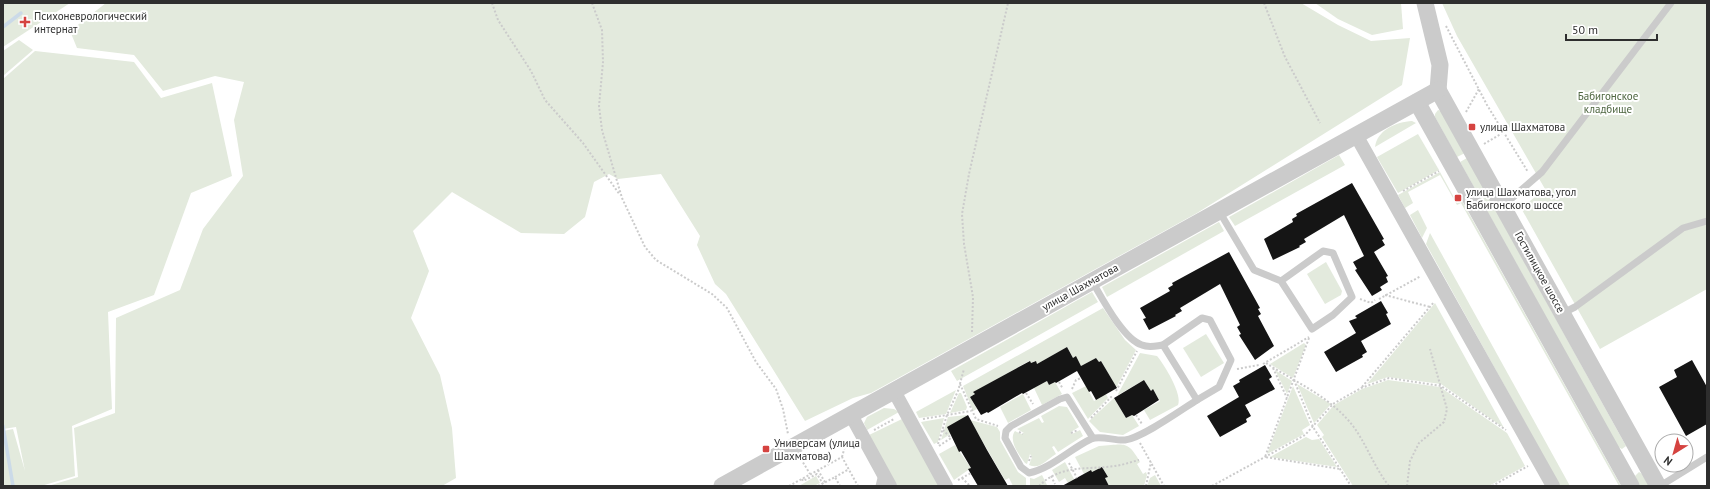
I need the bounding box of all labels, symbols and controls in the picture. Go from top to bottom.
place label: Психоневрологический интернат [34,9,147,36]
marker: Психоневрологический интернат [19,16,31,28]
scale bar [1566,16,1657,42]
text: 50 m [1572,22,1598,37]
park label: Бабигонское кладбище [1578,89,1639,116]
place label: улица Шахматова [1480,120,1565,134]
marker: улица Шахматова [1467,122,1477,132]
place label: улица Шахматова, угол Бабигонского шоссе [1466,185,1576,212]
marker: улица Шахматова, угол Бабигонского шоссе [1453,193,1463,203]
street label: Гостилицкое шоссе [1512,229,1568,315]
street label: улица Шахматова [1039,260,1121,314]
north arrow [1654,433,1694,473]
place label: Универсам (улица Шахматова) [774,436,860,463]
marker: Универсам (улица Шахматова) [761,444,771,454]
text: N [1661,453,1675,469]

